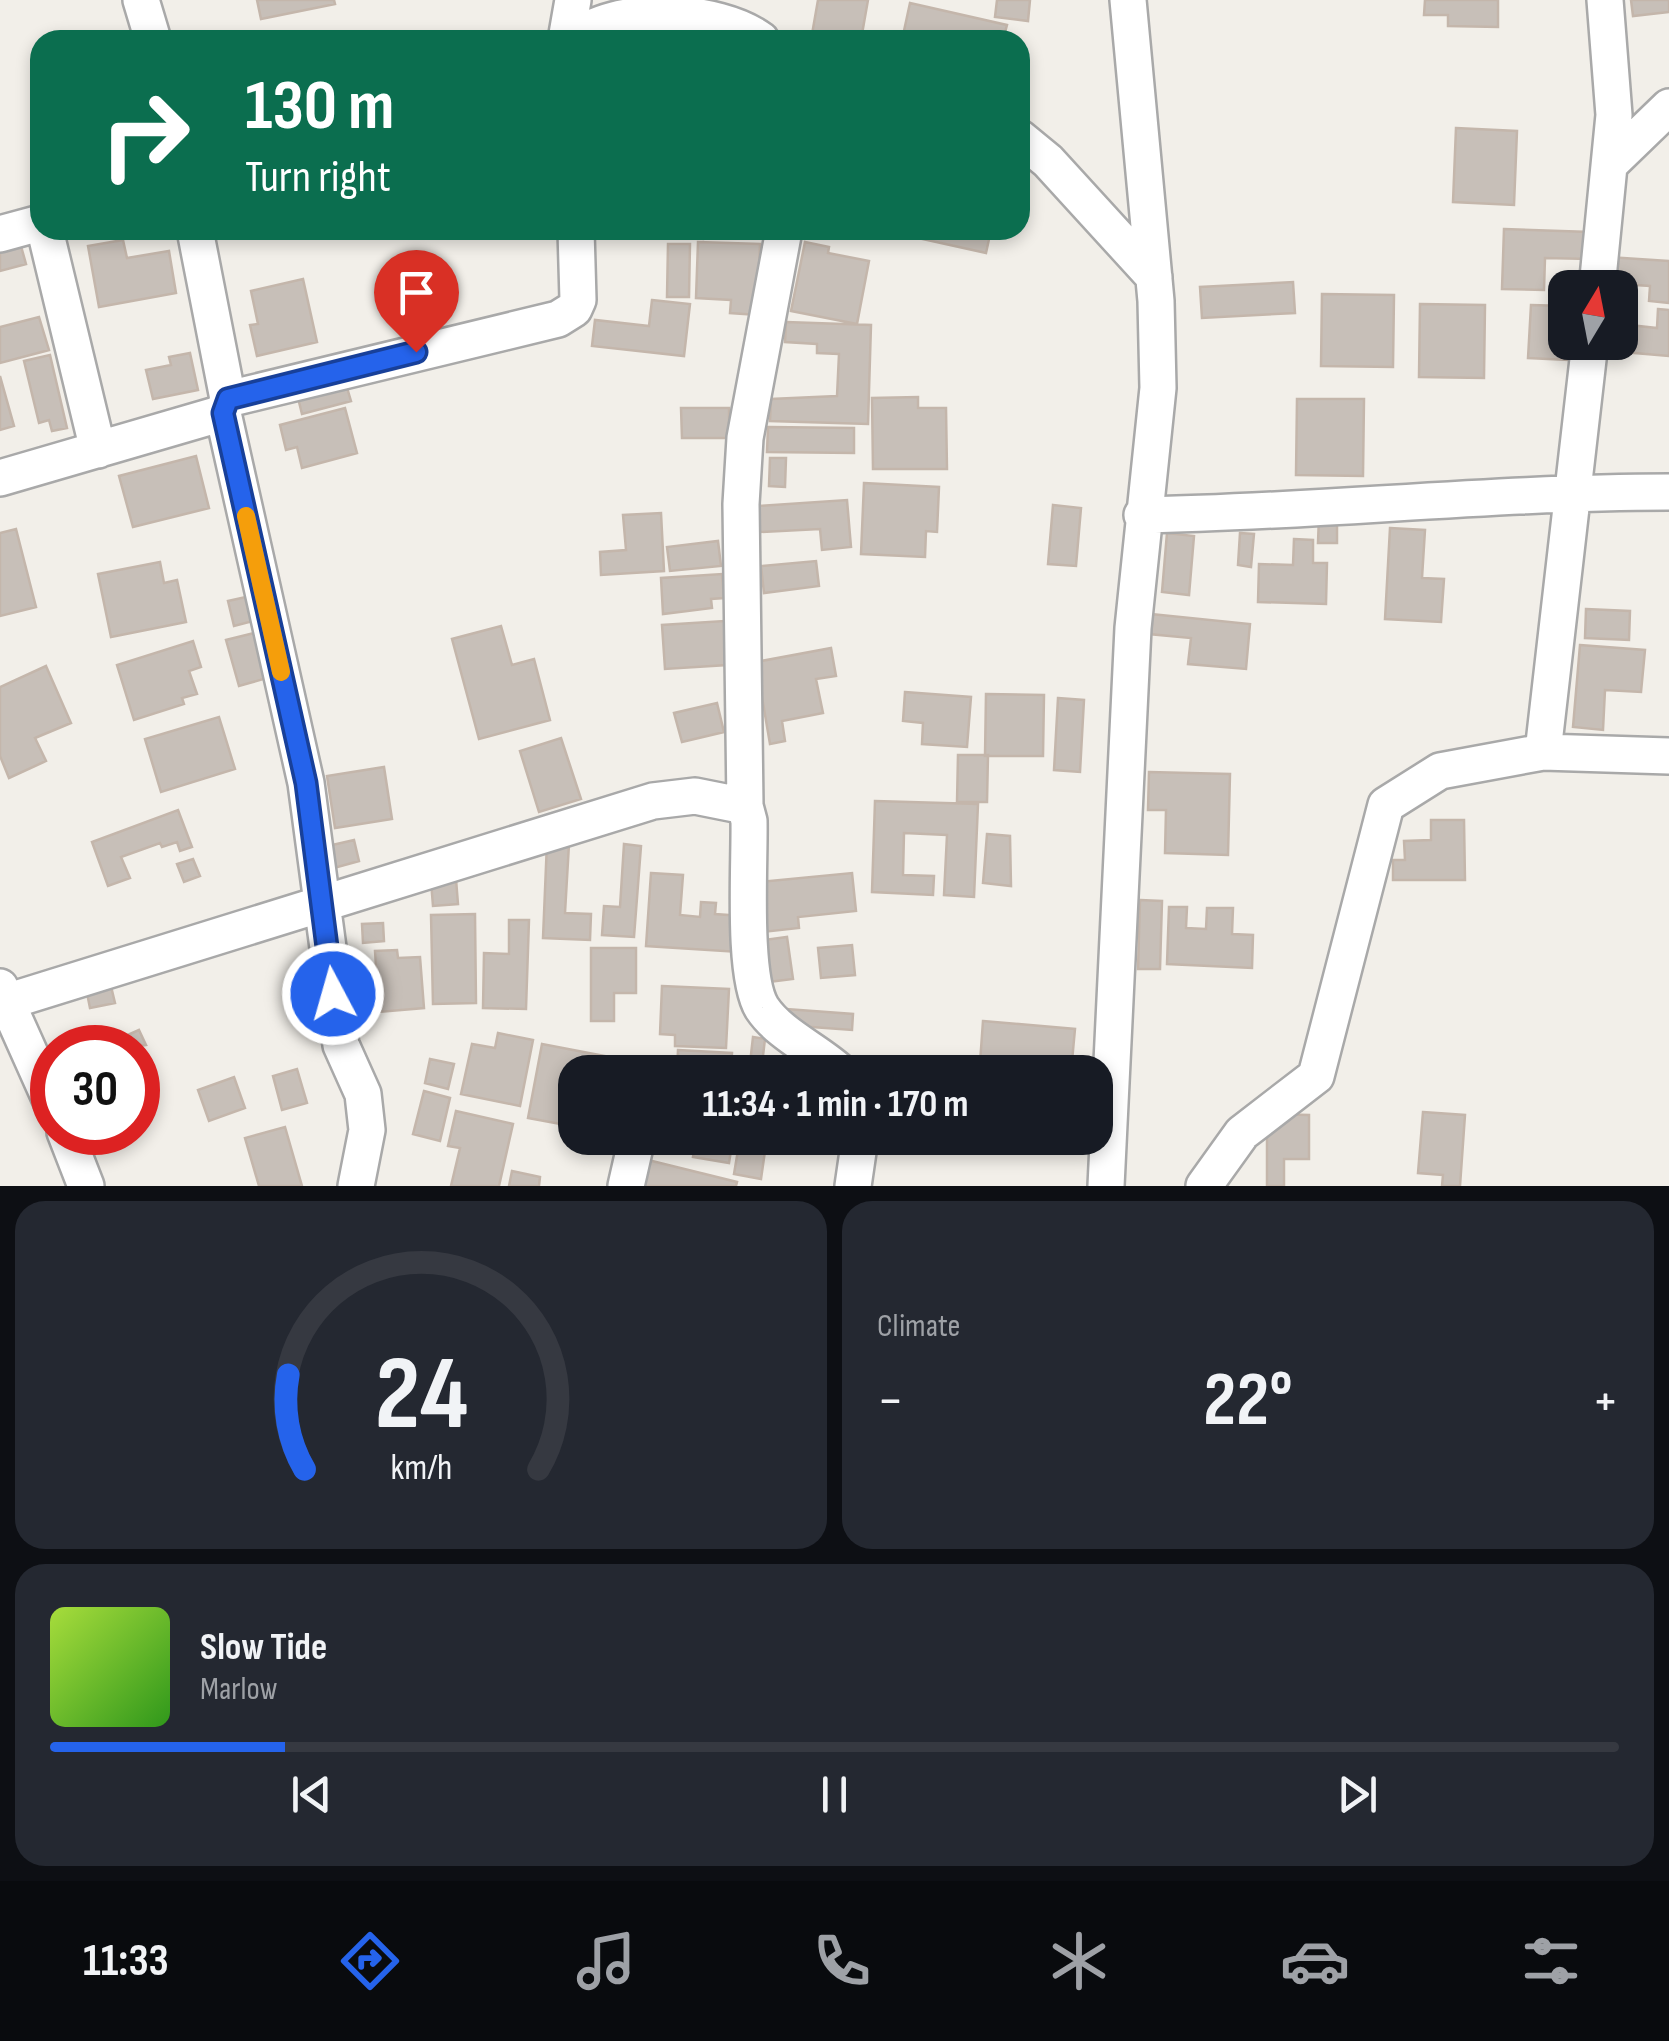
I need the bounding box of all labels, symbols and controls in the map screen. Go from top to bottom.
text: 130 m [245,65,394,149]
icon: right [80,70,210,200]
text: Turn right [245,150,391,205]
pin [374,250,459,353]
icon: arrive [389,265,444,320]
north arrow [1548,270,1638,360]
map controls [1548,270,1638,360]
position arrow [281,942,385,1046]
speed limit sign: 30 [30,1025,160,1155]
text: 11:34 · 1 min · 170 m [703,1082,968,1127]
text: Climate [877,1307,960,1346]
text: 24 [374,1333,468,1458]
text: 22° [1203,1356,1293,1447]
text: − [877,1368,904,1435]
text: + [1592,1368,1619,1435]
text: km/h [390,1447,452,1490]
text: Slow Tide [200,1625,327,1670]
text: Marlow [200,1670,278,1709]
icon: previous [284,1767,339,1822]
icon: pause [807,1767,862,1822]
icon: next [1330,1767,1385,1822]
icon: directions [335,1926,405,1996]
icon: music [571,1926,641,1996]
icon: phone [807,1926,877,1996]
icon: climate [1044,1926,1114,1996]
icon: car [1280,1926,1350,1996]
icon: filters [1516,1926,1586,1996]
text: 11:33 [83,1934,169,1989]

